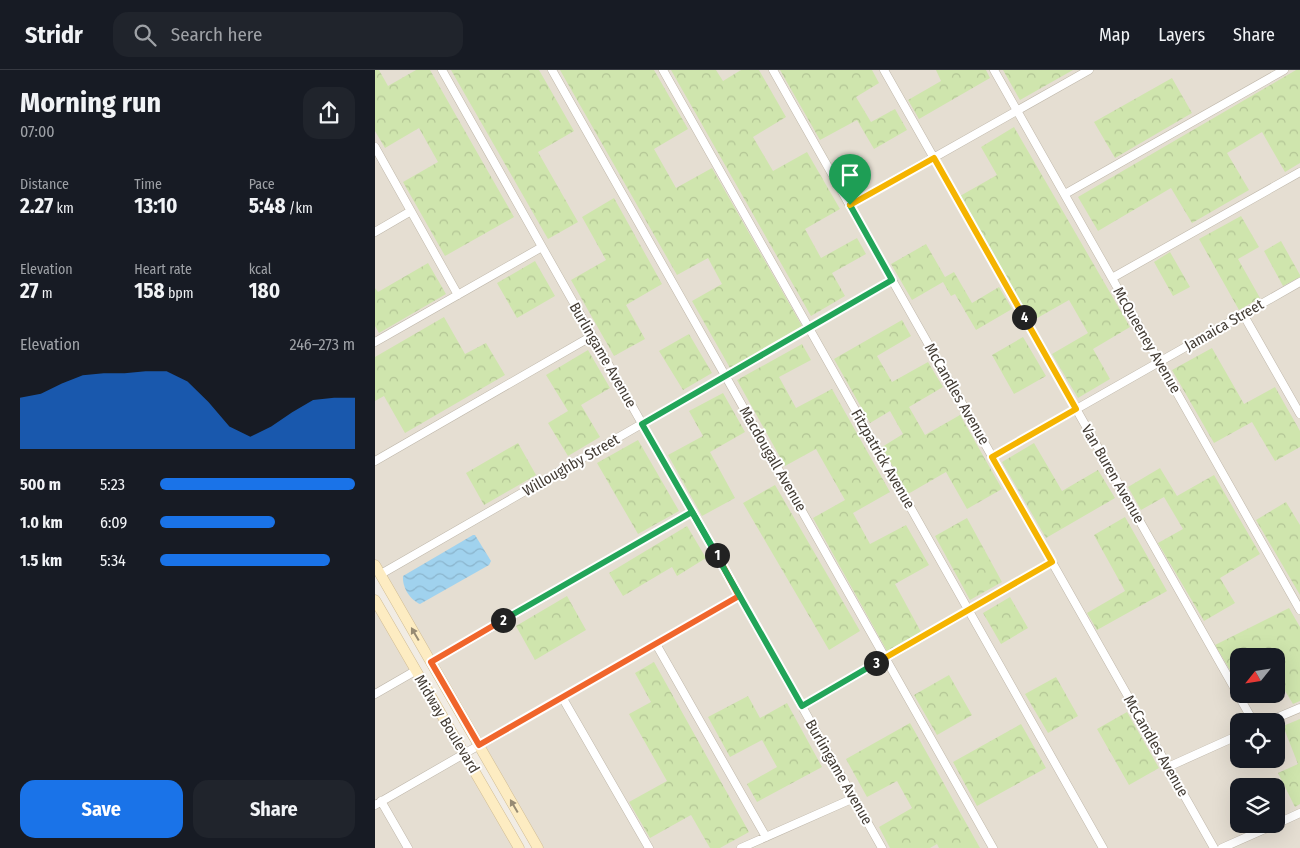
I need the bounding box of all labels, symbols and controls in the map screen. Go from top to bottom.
search box [113,12,463,57]
text: Stridr [25,21,83,49]
icon: search [131,21,159,49]
text: Search here [171,23,262,46]
text: Map [1099,24,1130,46]
text: Layers [1158,24,1205,46]
text: Share [1233,24,1275,46]
text: Morning run [20,86,161,119]
button: share [303,87,355,139]
text: 07:00 [20,122,55,141]
pin [829,154,871,205]
icon: arrive [836,161,864,189]
text: Distance [20,176,69,193]
text: Time [134,176,162,193]
text: Pace [249,176,275,193]
text: 2.27 [20,193,53,219]
text: 13:10 [134,193,178,219]
text: 5:48 [249,193,286,219]
text: km [53,200,74,217]
text: /km [286,200,313,217]
text: Elevation [20,261,73,278]
text: Heart rate [134,261,192,278]
text: kcal [249,261,271,278]
text: 27 [20,278,39,304]
text: 158 [134,278,165,304]
text: 180 [249,278,280,304]
street label: McQueeney Avenue [1109,284,1185,396]
text: m [39,285,53,302]
text: bpm [165,285,194,302]
street label: Jamaica Street [1181,295,1267,355]
street label: Burlingame Avenue [566,299,640,411]
pin: 4 [1011,304,1037,330]
text: 4 [1021,309,1028,326]
text: Elevation [20,335,80,354]
text: 246–273 m [289,335,355,354]
street label: McCandles Avenue [921,340,993,448]
street label: Macdougall Avenue [736,403,810,515]
street label: Fitzpatrick Avenue [847,406,919,512]
street label: Van Buren Avenue [1078,422,1148,526]
street label: Willoughby Street [519,430,623,500]
text: 500 m [20,475,61,494]
text: 5:23 [100,475,125,494]
text: 1.0 km [20,513,63,532]
text: 6:09 [100,513,127,532]
pin: 1 [705,542,729,568]
text: 1 [715,547,720,564]
text: 1.5 km [20,551,62,570]
text: 5:34 [100,551,126,570]
pin: 2 [491,608,515,632]
text: 2 [500,612,507,629]
one-way arrow [411,627,419,642]
north arrow [1230,648,1285,702]
map controls [1230,648,1285,833]
pin: 3 [863,650,889,676]
text: 3 [873,655,880,672]
street label: Midway Boulevard [411,672,483,776]
street label: McCandles Avenue [1120,692,1192,800]
button: locate [1230,713,1285,768]
street label: Burlingame Avenue [802,716,876,828]
button: layers [1230,778,1285,833]
button: Save [20,780,183,838]
button: Share [193,780,355,838]
one-way arrow [509,799,518,812]

